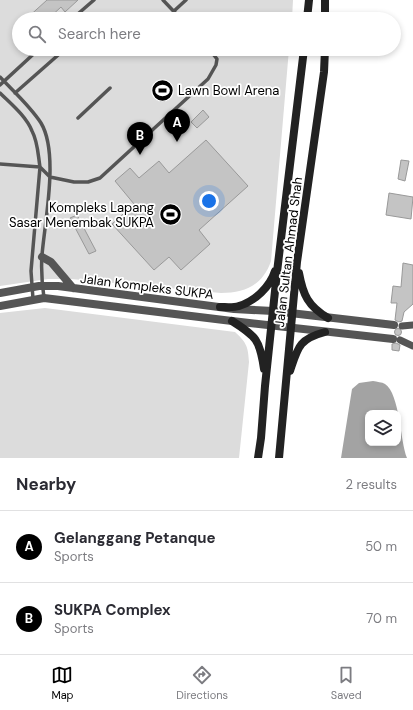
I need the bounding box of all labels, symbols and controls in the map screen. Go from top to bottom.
search box [12,12,401,56]
icon: search [26,23,48,45]
text: Search here [58,24,141,44]
sports icon: Lawn Bowl Arena [149,77,175,103]
place label: Lawn Bowl Arena [178,82,279,99]
pin: A [164,109,190,142]
pin: B [127,122,153,155]
street label: Jalan Sultan Ahmad Shah [271,176,306,328]
your location [199,191,219,211]
place label: Kompleks Lapang Sasar Menembak SUKPA [9,199,154,231]
sports icon: Kompleks Lapang Sasar Menembak SUKPA [157,201,183,227]
street label: Jalan Kompleks SUKPA [79,270,215,303]
map controls [365,410,401,446]
button: layers [365,410,401,446]
text: Nearby [16,473,76,495]
text: 2 results [346,476,397,493]
text: Gelanggang Petanque [54,528,216,548]
text: A [24,538,34,555]
text: 50 m [365,538,397,555]
text: Sports [54,548,94,565]
text: SUKPA Complex [54,600,171,620]
text: B [25,610,33,627]
text: 70 m [366,610,397,627]
text: Sports [54,620,94,637]
tab: Map [51,664,74,702]
tab: Directions [176,664,228,702]
tab: Saved [331,664,362,702]

